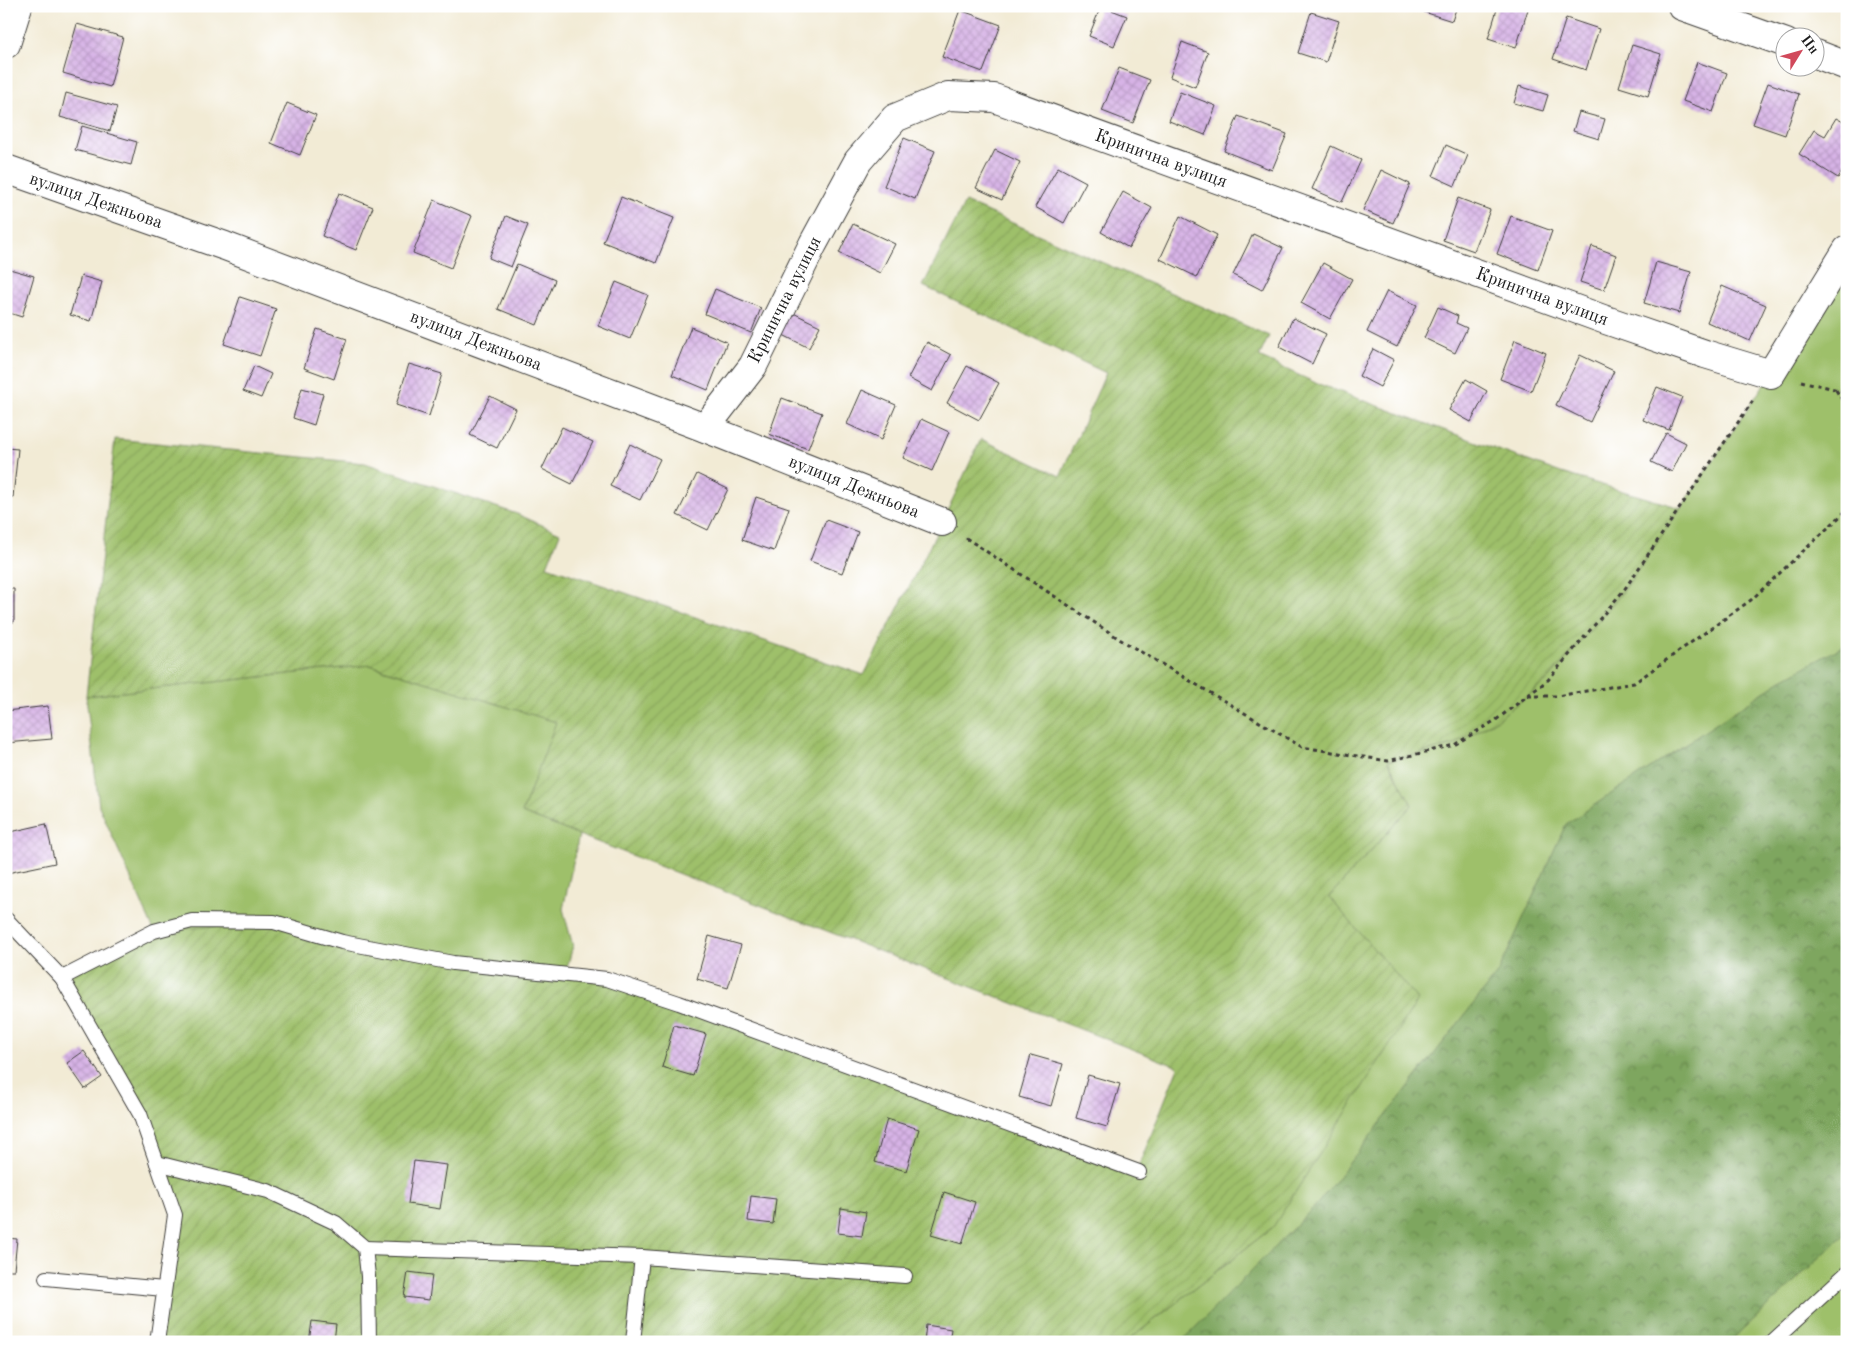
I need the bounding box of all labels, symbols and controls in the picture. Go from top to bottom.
north arrow [1776,28,1826,78]
text: Пн [1798,33,1821,57]
street label: Кринична вулиця [1092,127,1230,191]
street label: вулиця Дежньова [27,170,165,232]
street label: Кринична вулиця [745,234,825,366]
street label: Кринична вулиця [1473,265,1611,329]
street label: вулиця Дежньова [408,308,544,374]
street label: вулиця Дежньова [786,453,922,521]

